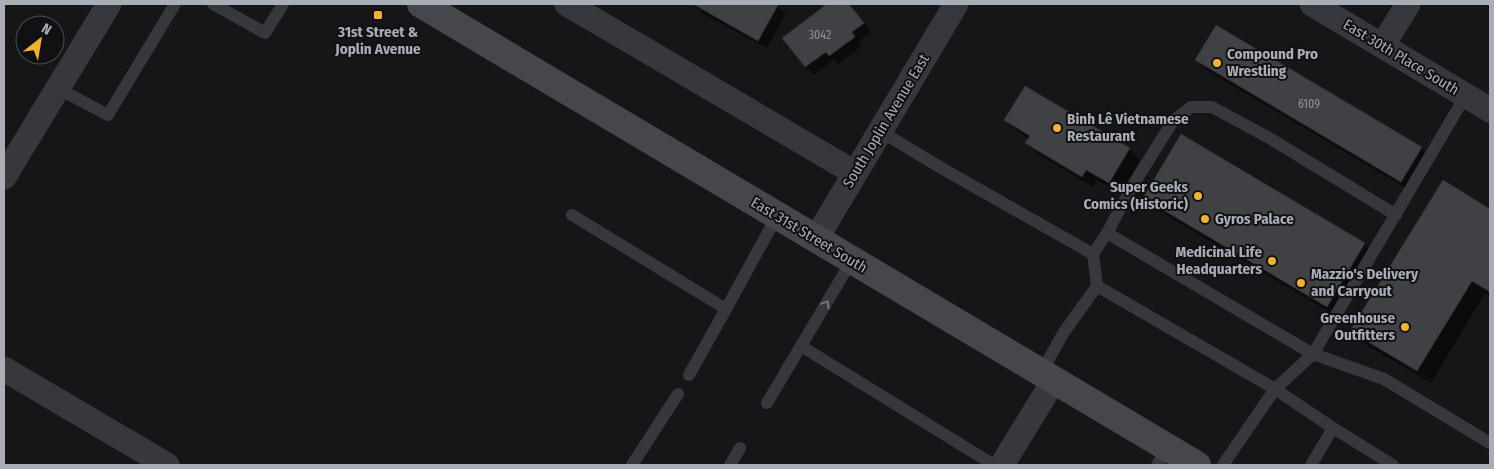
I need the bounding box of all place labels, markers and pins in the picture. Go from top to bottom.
marker: 31st Street & Joplin Avenue [372,9,384,21]
place label: 31st Street & Joplin Avenue [334,23,421,58]
place label: Compound Pro Wrestling [1227,45,1318,80]
marker: Compound Pro Wrestling [1211,57,1223,69]
place label: Binh Lê Vietnamese Restaurant [1067,110,1189,145]
marker: Binh Lê Vietnamese Restaurant [1051,122,1063,134]
place label: Super Geeks Comics (Historic) [1083,178,1188,213]
marker: Super Geeks Comics (Historic) [1192,190,1204,202]
place label: Gyros Palace [1215,210,1294,228]
marker: Gyros Palace [1199,213,1211,225]
place label: Medicinal Life Headquarters [1175,243,1262,278]
marker: Medicinal Life Headquarters [1266,255,1278,267]
place label: Mazzio's Delivery and Carryout [1311,265,1419,300]
marker: Mazzio's Delivery and Carryout [1295,277,1307,289]
place label: Greenhouse Outfitters [1320,309,1395,344]
marker: Greenhouse Outfitters [1399,321,1411,333]

